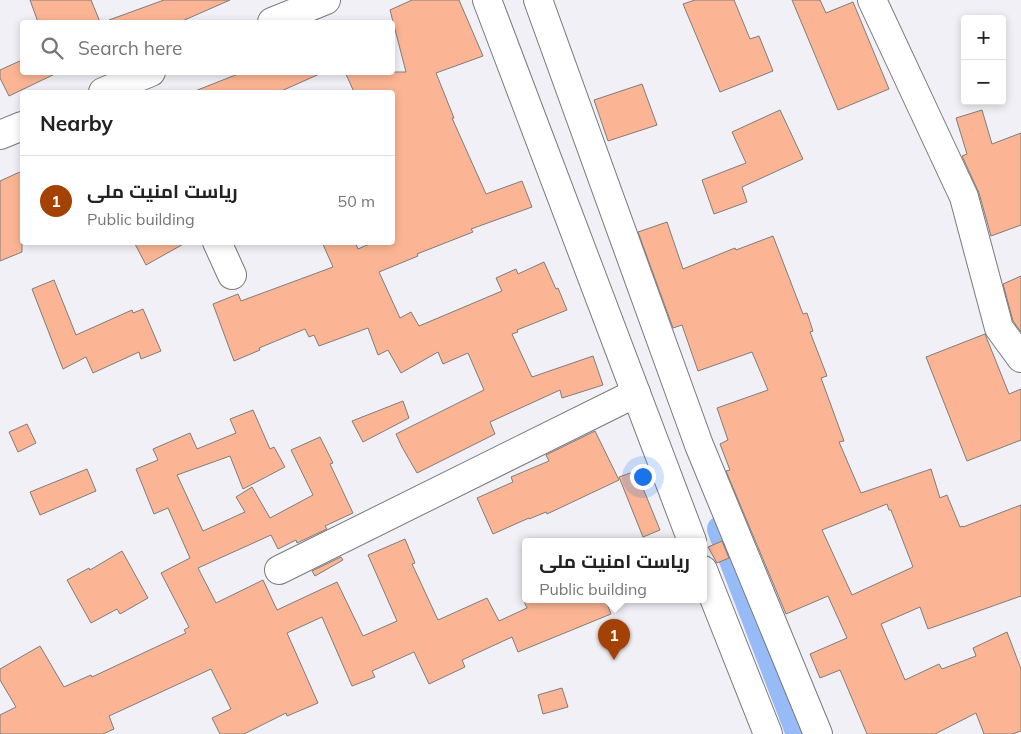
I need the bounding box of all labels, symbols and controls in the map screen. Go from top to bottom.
map controls [961,15,1006,105]
button: + [961,15,1006,60]
search box [20,20,395,75]
icon: search [38,34,66,62]
text: Search here [78,36,182,60]
button: − [961,60,1006,105]
text: Nearby [40,110,113,136]
text: ریاست امنیت ملی [87,179,238,203]
text: 1 [51,191,61,211]
text: 50 m [338,191,375,211]
text: Public building [87,209,195,229]
your location [630,464,656,490]
popup [522,538,707,603]
text: ریاست امنیت ملی [539,549,690,573]
text: Public building [539,579,647,599]
pin: 1 [598,619,630,660]

